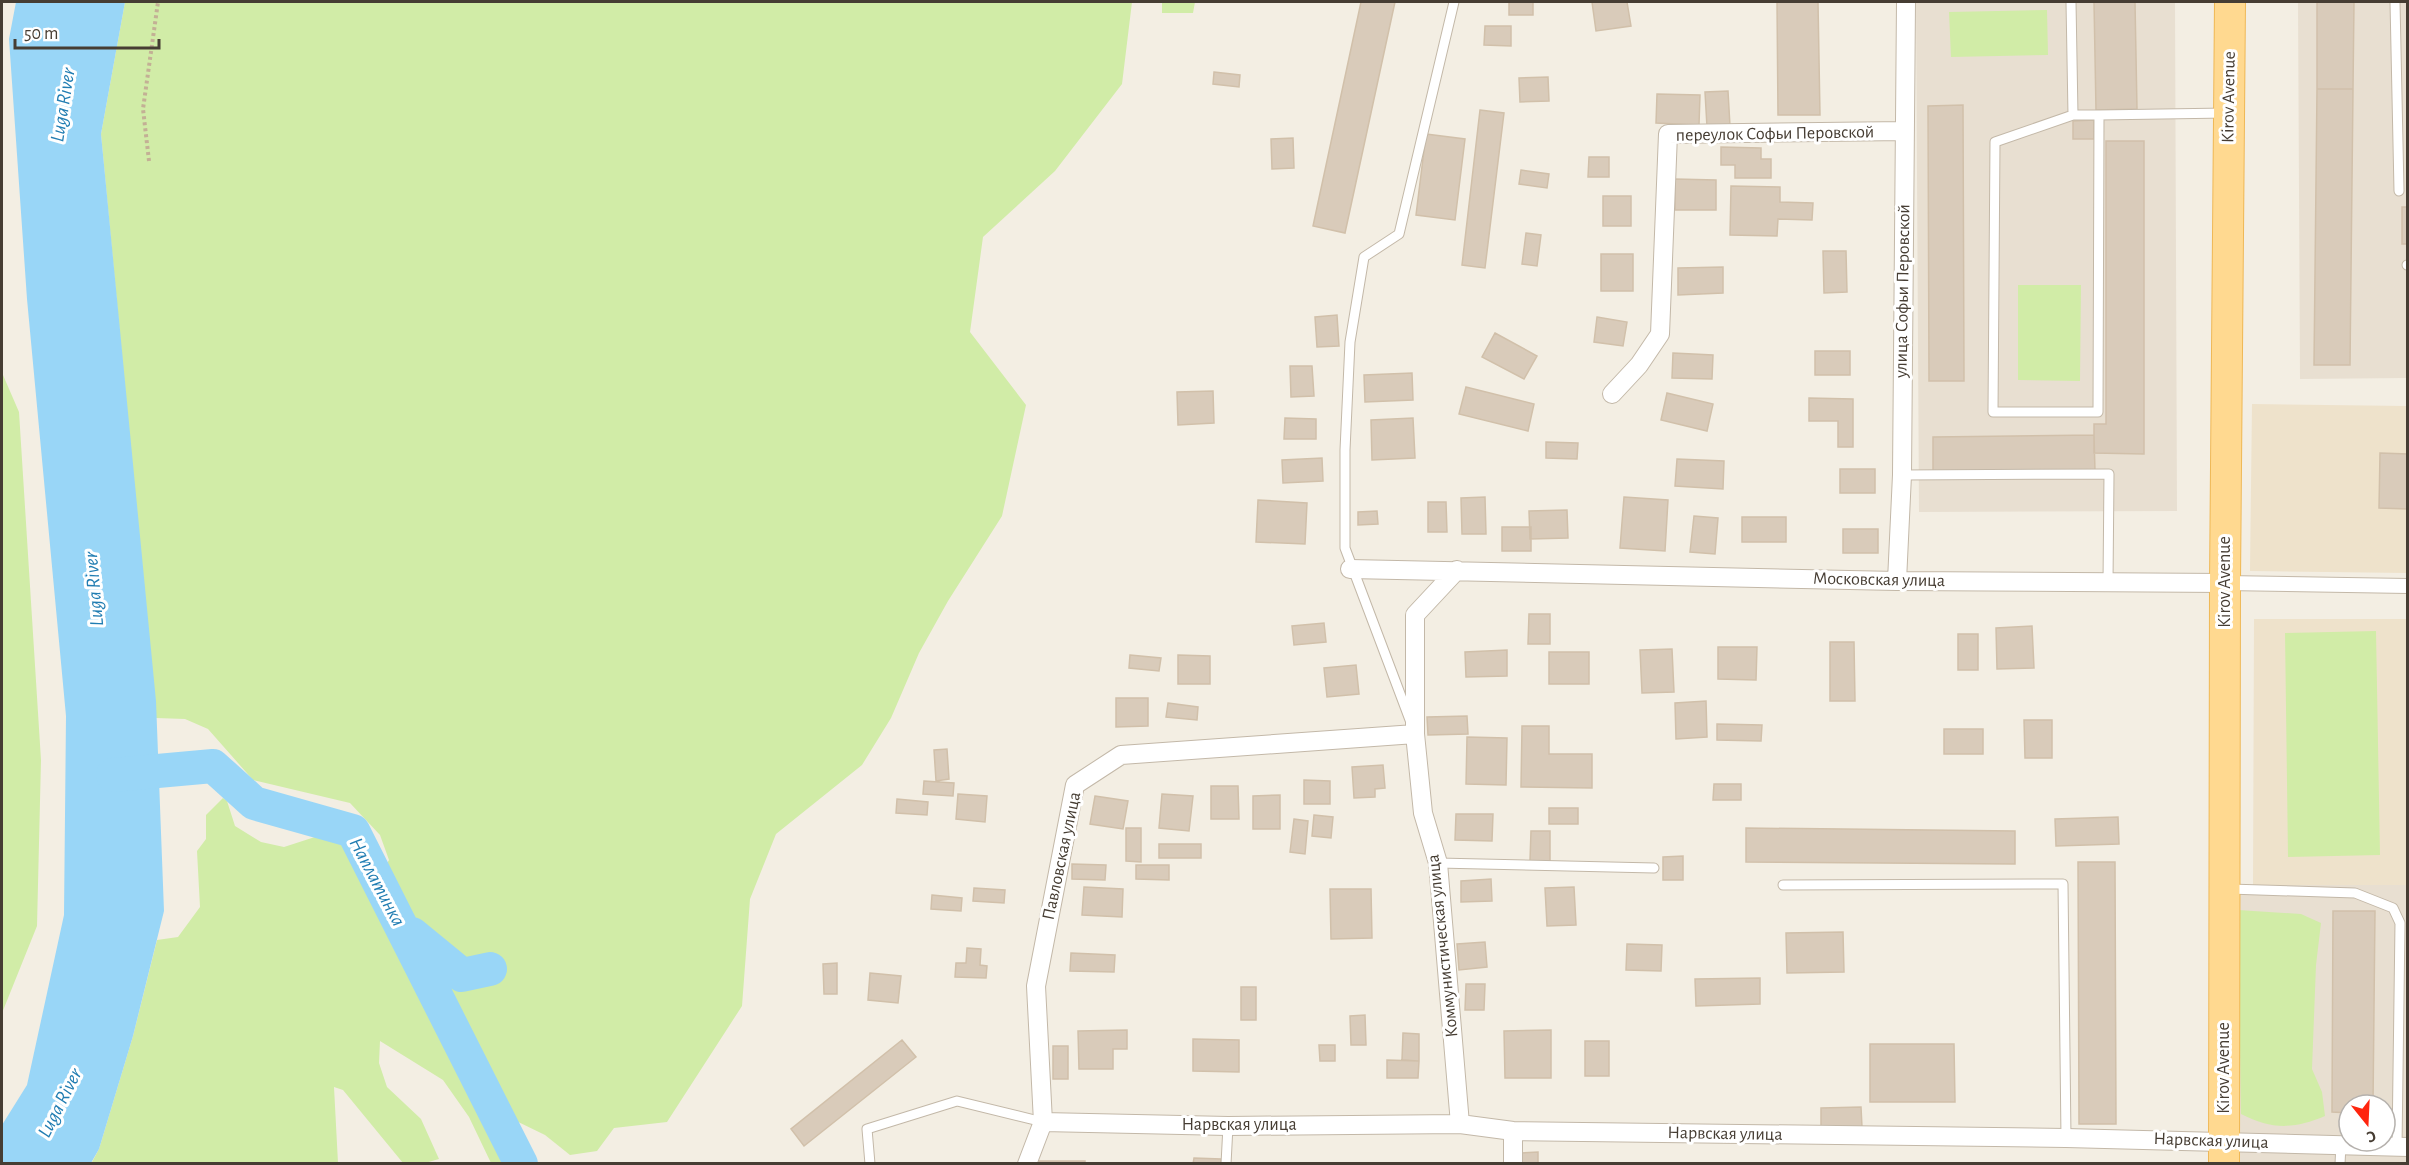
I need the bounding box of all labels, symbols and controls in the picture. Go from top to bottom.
scale bar [15,12,159,50]
text: 50 m [24,25,58,43]
street label: Kirov Avenue [2219,51,2239,143]
water label: Luga River [47,66,79,143]
street label: переулок Софьи Перовской [1676,123,1874,145]
street label: улица Софьи Перовской [1892,204,1914,379]
street label: Kirov Avenue [2216,536,2234,628]
water label: Luga River [81,550,107,627]
street label: Московская улица [1813,570,1945,590]
street label: Павловская улица [1040,790,1084,922]
water label: Наплатинка [345,834,409,930]
street label: Коммунистическая улица [1424,853,1462,1039]
street label: Kirov Avenue [2215,1022,2233,1114]
water label: Luga River [34,1065,86,1141]
north arrow [2337,1093,2397,1153]
street label: Нарвская улица [1181,1116,1297,1134]
street label: Нарвская улица [1667,1124,1783,1144]
text: С [2365,1127,2378,1145]
street label: Нарвская улица [2153,1130,2269,1152]

